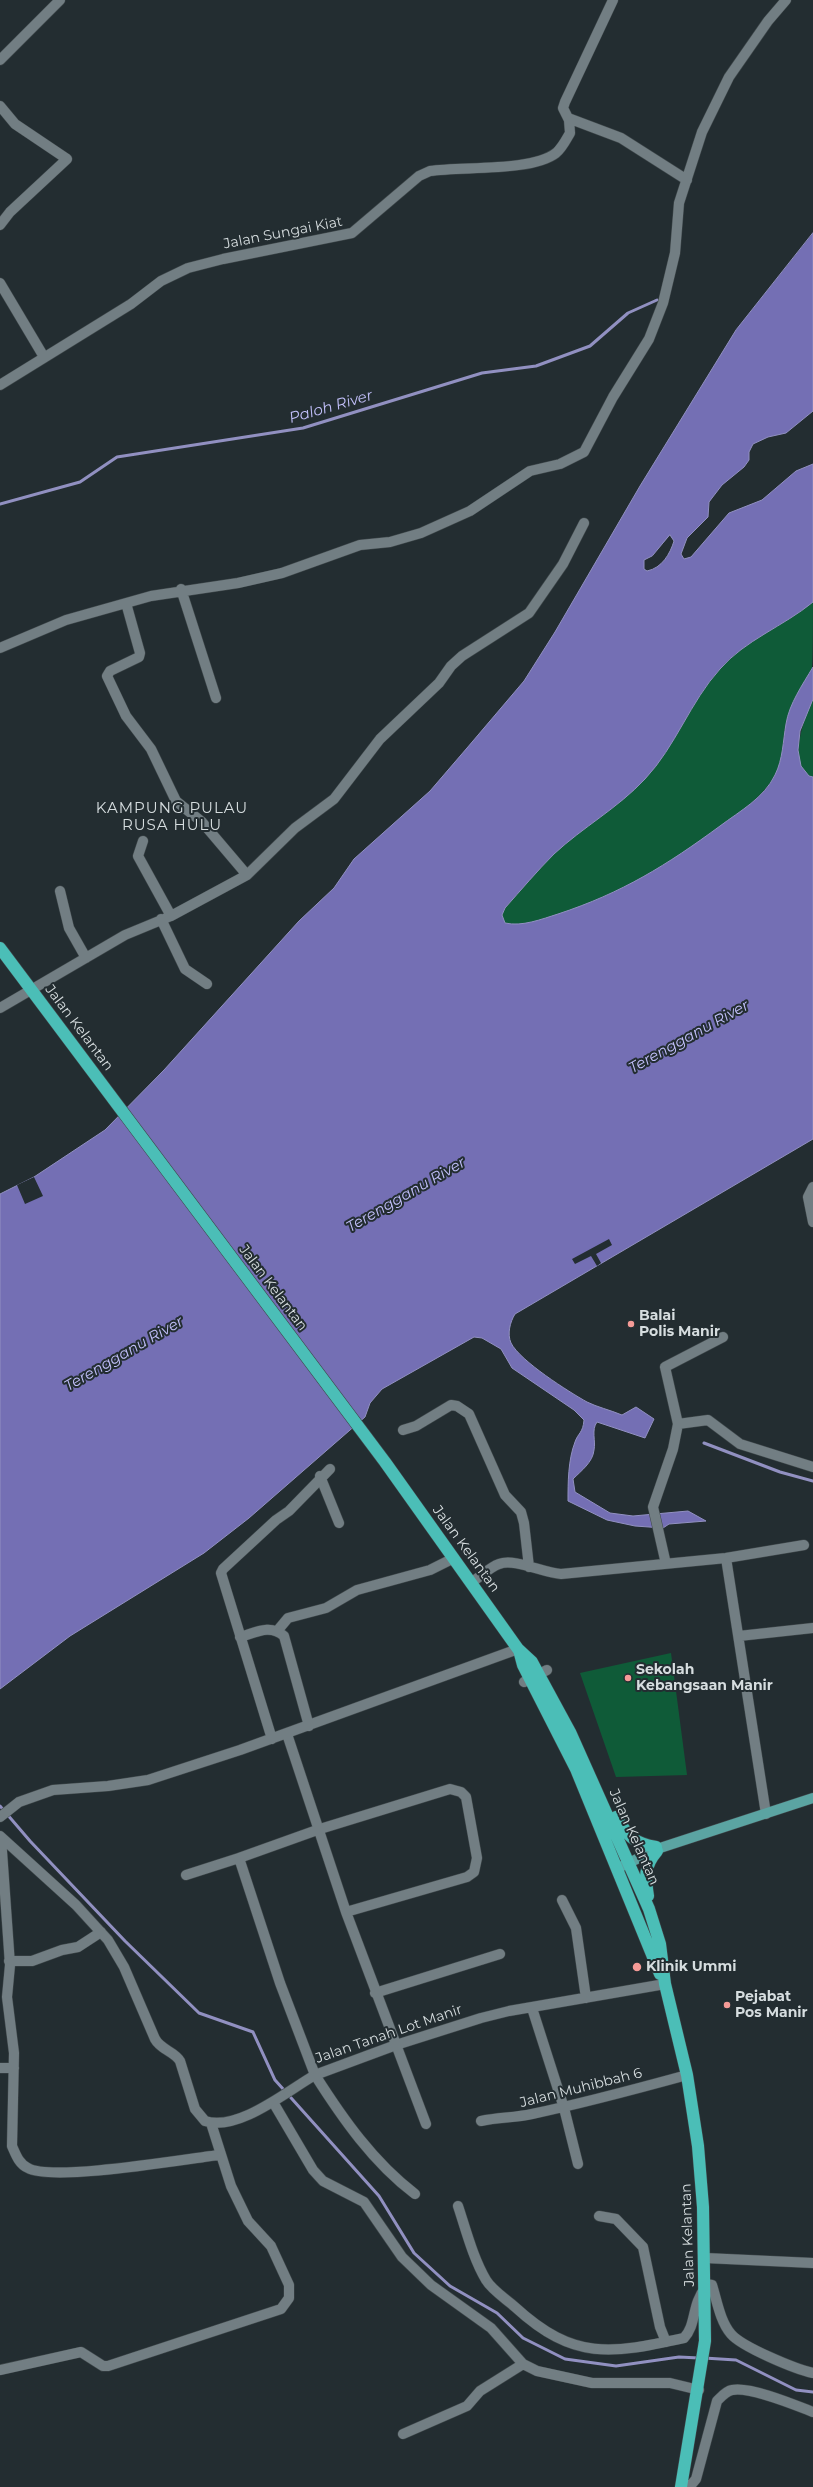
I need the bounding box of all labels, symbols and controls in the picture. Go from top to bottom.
street label: Jalan Sungai Kiat [222,213,344,253]
water label: Paloh River [287,386,375,428]
district label: KAMPUNG PULAU RUSA HULU [96,800,248,835]
street label: Jalan Kelantan [41,982,117,1074]
water label: Terengganu River [626,997,752,1077]
water label: Terengganu River [343,1154,469,1236]
street label: Jalan Kelantan [235,1242,311,1334]
place label: Balai Polis Manir [639,1308,720,1340]
water label: Terengganu River [61,1313,187,1395]
marker: Balai Polis Manir [626,1319,636,1329]
street label: Jalan Kelantan [429,1502,503,1596]
place label: Sekolah Kebangsaan Manir [636,1662,773,1694]
marker: Sekolah Kebangsaan Manir [623,1673,633,1683]
street label: Jalan Kelantan [605,1786,663,1888]
place label: Klinik Ummi [646,1959,736,1975]
marker: Klinik Ummi [631,1961,643,1973]
place label: Pejabat Pos Manir [735,1989,808,2022]
marker: Pejabat Pos Manir [722,2000,732,2010]
street label: Jalan Tanah Lot Manir [313,2001,465,2067]
street label: Jalan Muhibbah 6 [518,2065,644,2111]
street label: Jalan Kelantan [678,2183,698,2287]

